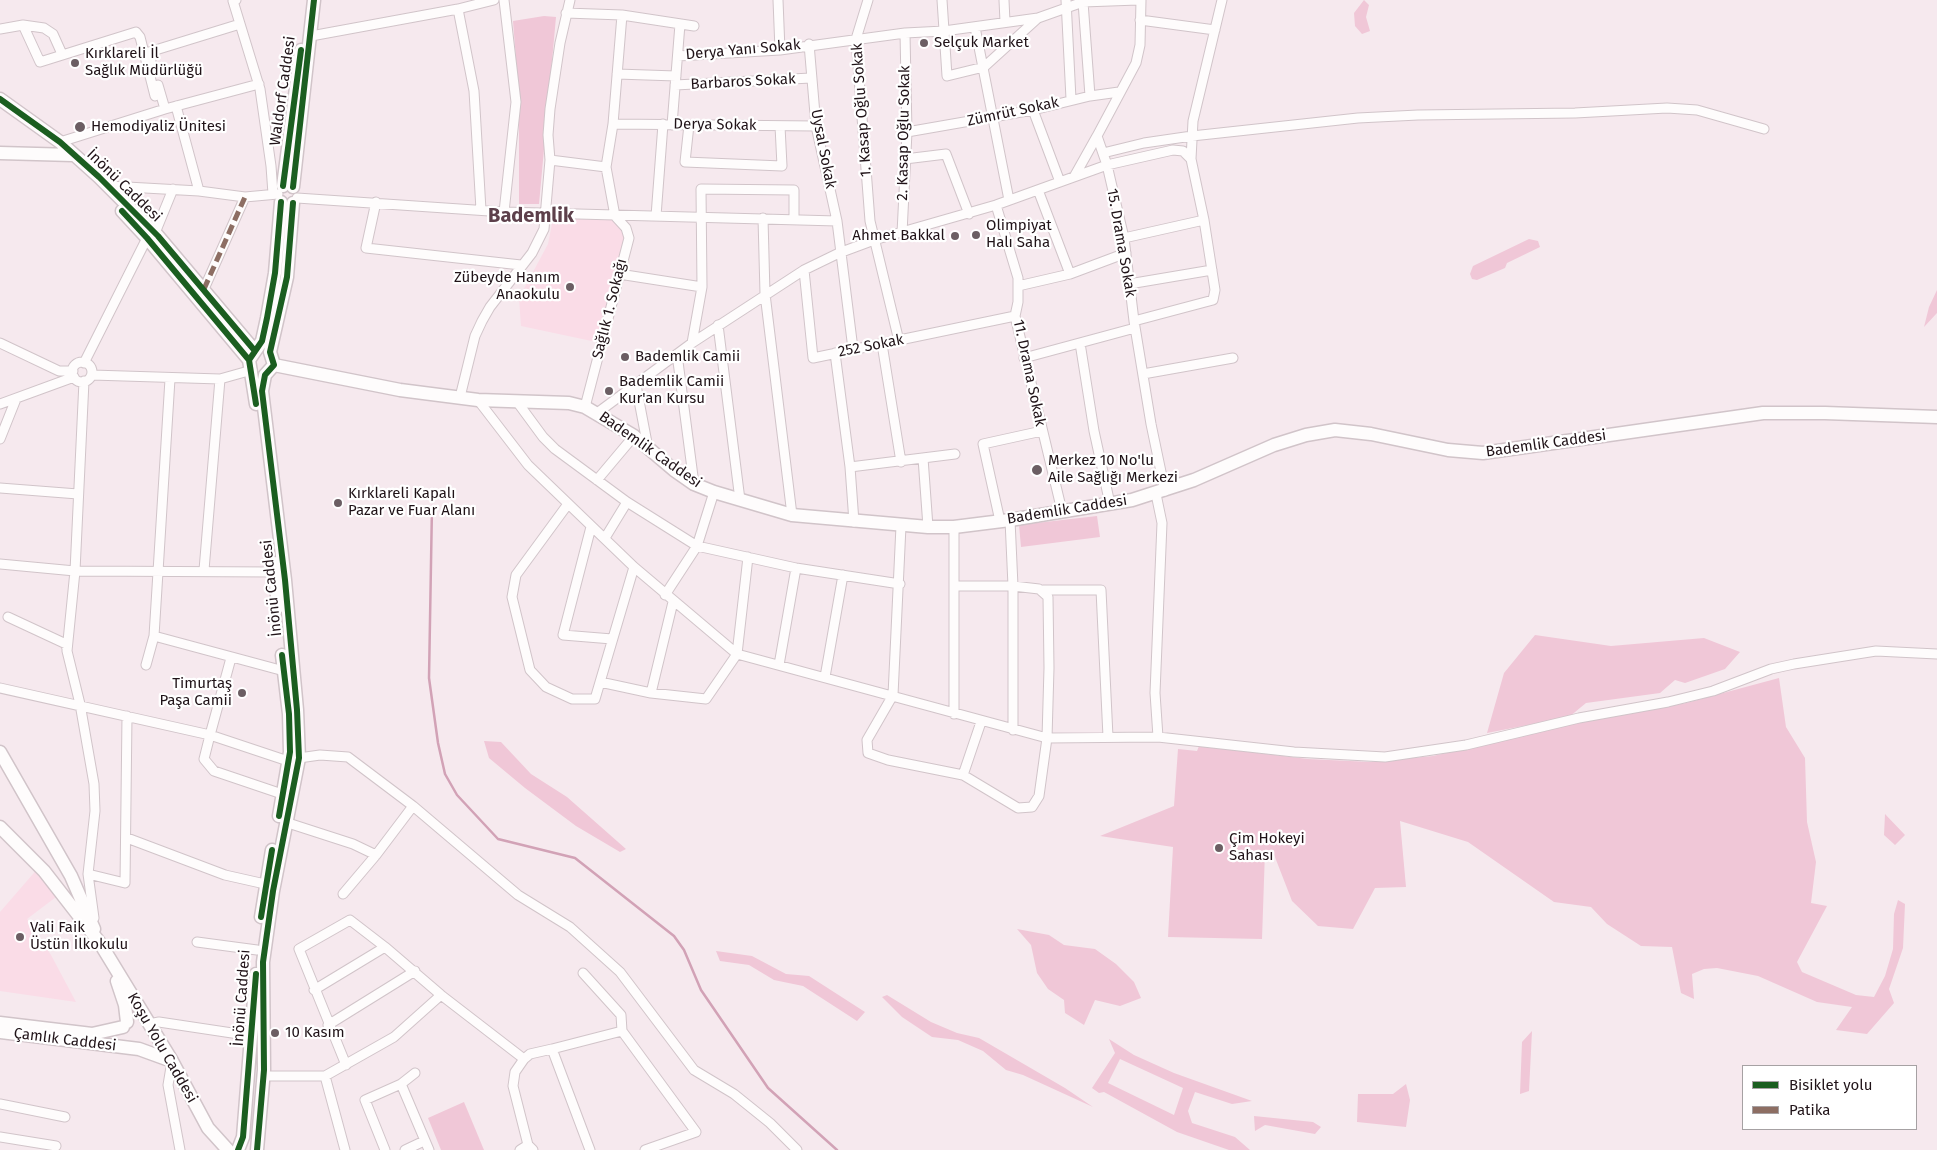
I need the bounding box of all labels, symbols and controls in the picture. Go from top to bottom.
place label: Selçuk Market [934,34,1029,52]
street label: Waldorf Caddesi [266,35,300,147]
street label: Derya Yanı Sokak [685,36,801,64]
marker: Selçuk Market [918,37,930,49]
street label: 1. Kasap Oğlu Sokak [848,42,876,178]
place label: Kırklareli İl Sağlık Müdürlüğü [85,45,203,80]
marker: Kırklareli İl Sağlık Müdürlüğü [69,57,81,69]
street label: 2. Kasap Oğlu Sokak [894,65,914,201]
street label: Barbaros Sokak [690,70,796,94]
street label: Zümrüt Sokak [966,94,1060,130]
street label: Uysal Sokak [806,108,840,190]
street label: Derya Sokak [673,115,757,135]
place label: Hemodiyaliz Ünitesi [91,118,226,136]
marker: Hemodiyaliz Ünitesi [73,120,87,134]
street label: İnönü Caddesi [83,146,165,226]
street label: 15. Drama Sokak [1103,187,1139,299]
district label: Bademlik [488,204,574,228]
place label: Olimpiyat Halı Saha [986,217,1052,252]
place label: Ahmet Bakkal [852,227,945,245]
marker: Olimpiyat Halı Saha [970,229,982,241]
marker: Ahmet Bakkal [949,230,961,242]
street label: Sağlık 1. Sokağı [589,257,631,361]
place label: Zübeyde Hanım Anaokulu [454,269,560,304]
marker: Zübeyde Hanım Anaokulu [564,281,576,293]
street label: 11. Drama Sokak [1009,318,1049,428]
street label: 252 Sokak [837,331,905,361]
place label: Bademlik Camii [635,348,740,366]
marker: Bademlik Camii [619,351,631,363]
place label: Bademlik Camii Kur'an Kursu [619,373,724,408]
marker: Bademlik Camii Kur'an Kursu [603,385,615,397]
street label: Bademlik Caddesi [595,408,705,492]
street label: Bademlik Caddesi [1485,427,1607,461]
place label: Merkez 10 No'lu Aile Sağlığı Merkezi [1048,452,1178,487]
marker: Merkez 10 No'lu Aile Sağlığı Merkezi [1030,463,1044,477]
place label: Kırklareli Kapalı Pazar ve Fuar Alanı [348,485,475,520]
street label: Bademlik Caddesi [1006,492,1128,528]
marker: Kırklareli Kapalı Pazar ve Fuar Alanı [332,497,344,509]
street label: İnönü Caddesi [258,539,286,637]
place label: Timurtaş Paşa Camii [159,675,232,710]
marker: Timurtaş Paşa Camii [236,687,248,699]
place label: Çim Hokeyi Sahası [1229,830,1305,865]
marker: Çim Hokeyi Sahası [1213,842,1225,854]
place label: Vali Faik Üstün İlkokulu [30,919,128,954]
marker: Vali Faik Üstün İlkokulu [14,931,26,943]
street label: İnönü Caddesi [230,949,254,1047]
street label: Koşu Yolu Caddesi [123,990,201,1106]
place label: 10 Kasım [285,1024,345,1042]
street label: Çamlık Caddesi [13,1025,117,1055]
marker: 10 Kasım [269,1027,281,1039]
legend [1742,1065,1917,1130]
text: Bisiklet yolu [1789,1076,1872,1094]
text: Patika [1789,1101,1830,1119]

